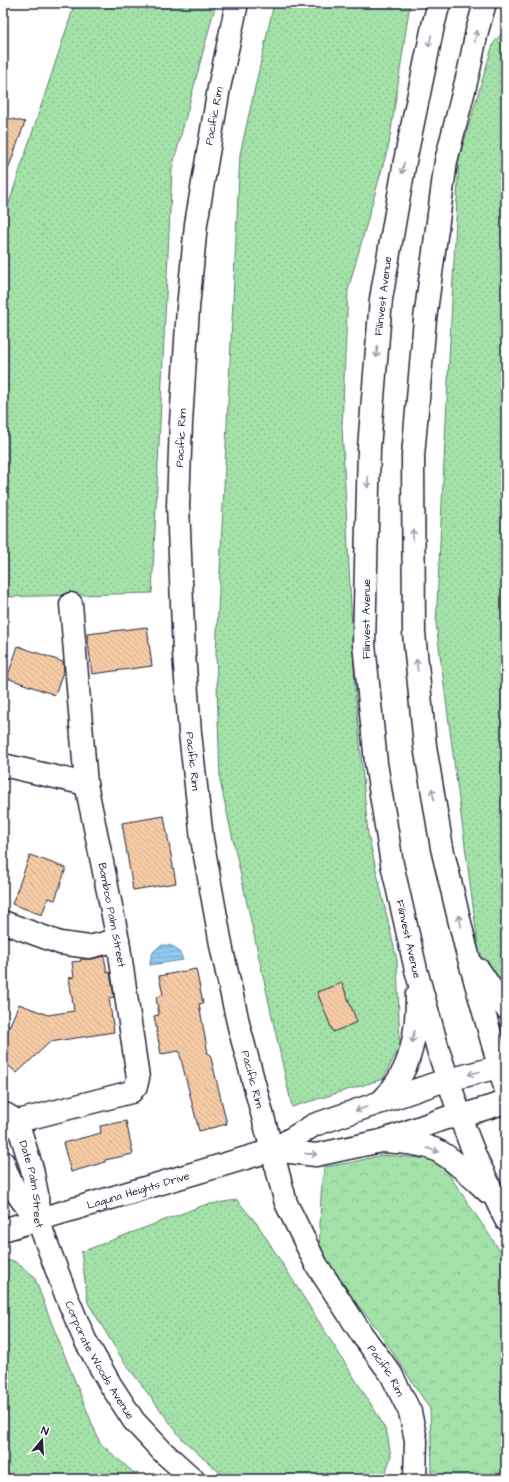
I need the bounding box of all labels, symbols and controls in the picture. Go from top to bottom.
one-way arrow [472,30,480,43]
one-way arrow [425,34,433,47]
street label: Pacific Rim [202,85,227,146]
one-way arrow [399,161,407,174]
street label: Filinvest Avenue [371,255,395,337]
one-way arrow [373,345,380,358]
street label: Pacific Rim [172,408,190,468]
one-way arrow [364,475,372,488]
one-way arrow [409,529,417,542]
street label: Filinvest Avenue [359,579,374,659]
one-way arrow [413,659,421,672]
street label: Pacific Rim [182,731,204,792]
one-way arrow [429,788,437,801]
street label: Bamboo Palm Street [95,861,130,969]
street label: Filinvest Avenue [393,898,425,980]
one-way arrow [455,915,463,928]
one-way arrow [409,1030,417,1043]
street label: Pacific Rim [238,1049,268,1110]
one-way arrow [468,1070,481,1077]
one-way arrow [354,1106,367,1113]
street label: Date Palm Street [16,1138,48,1230]
one-way arrow [427,1146,439,1154]
one-way arrow [304,1150,317,1157]
street label: Laguna Heights Drive [85,1168,191,1212]
street label: Corporate Woods Avenue [62,1298,138,1422]
street label: Pacific Rim [364,1341,409,1399]
north arrow [22,1420,62,1460]
text: N [39,1423,51,1439]

